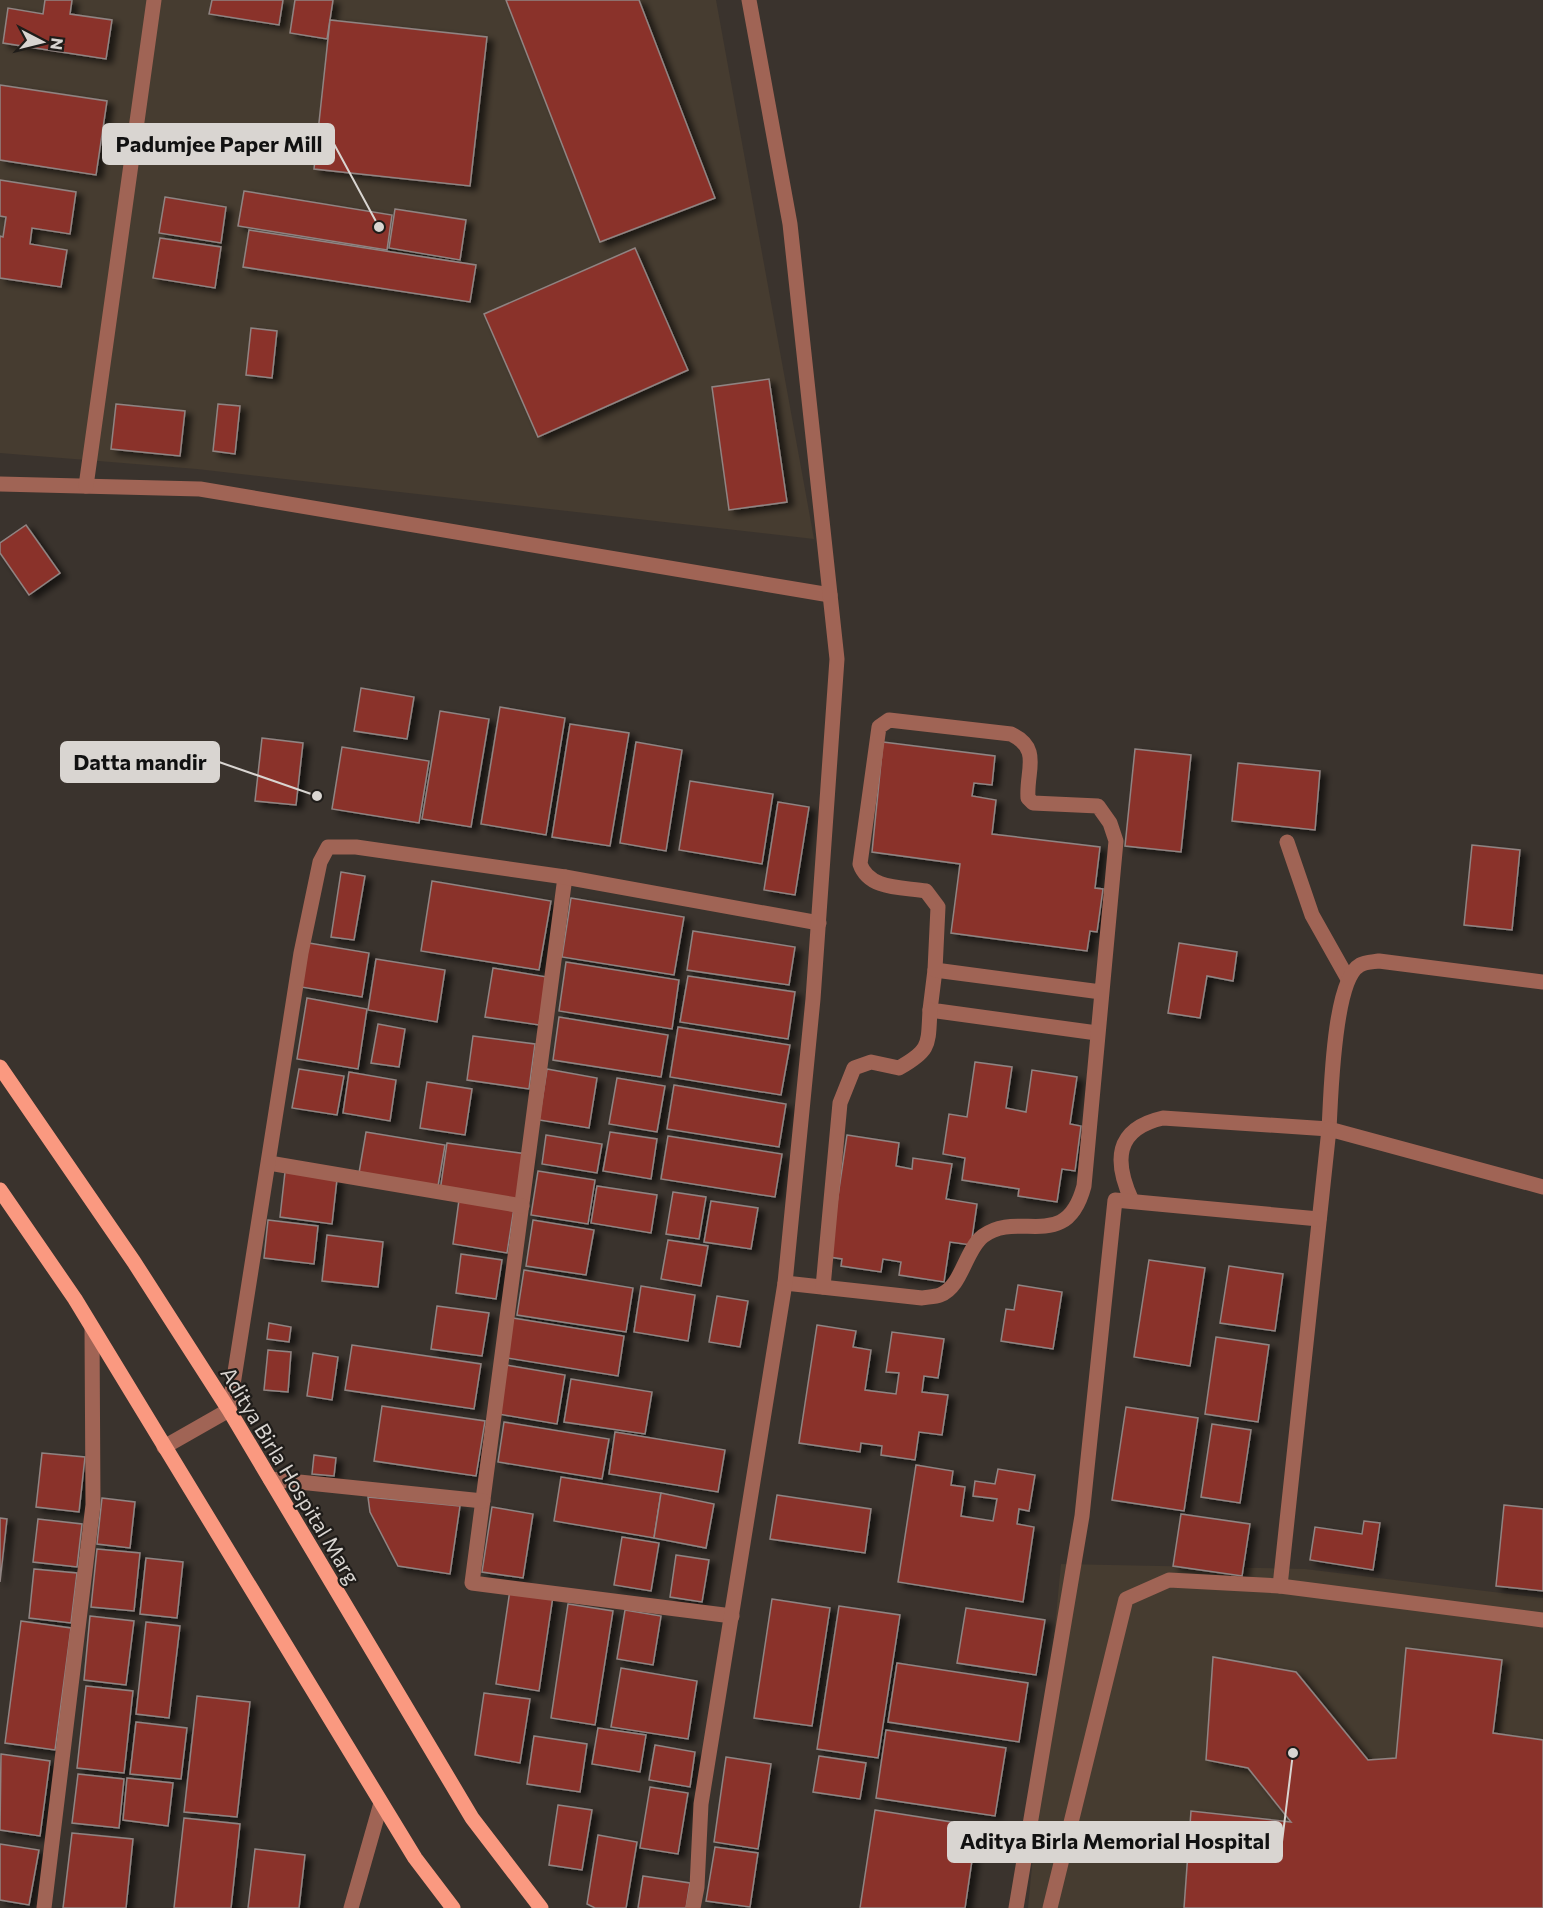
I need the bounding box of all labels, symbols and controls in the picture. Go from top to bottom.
north arrow [12,12,72,72]
text: N [47,37,68,51]
callout: Padumjee Paper Mill [103,124,334,164]
text: Padumjee Paper Mill [115,130,323,157]
callout: Datta mandir [61,742,219,782]
text: Datta mandir [73,748,207,775]
street label: Aditya Birla Hospital Marg [216,1362,366,1588]
callout: Aditya Birla Memorial Hospital [948,1822,1282,1862]
text: Aditya Birla Memorial Hospital [960,1827,1270,1854]

